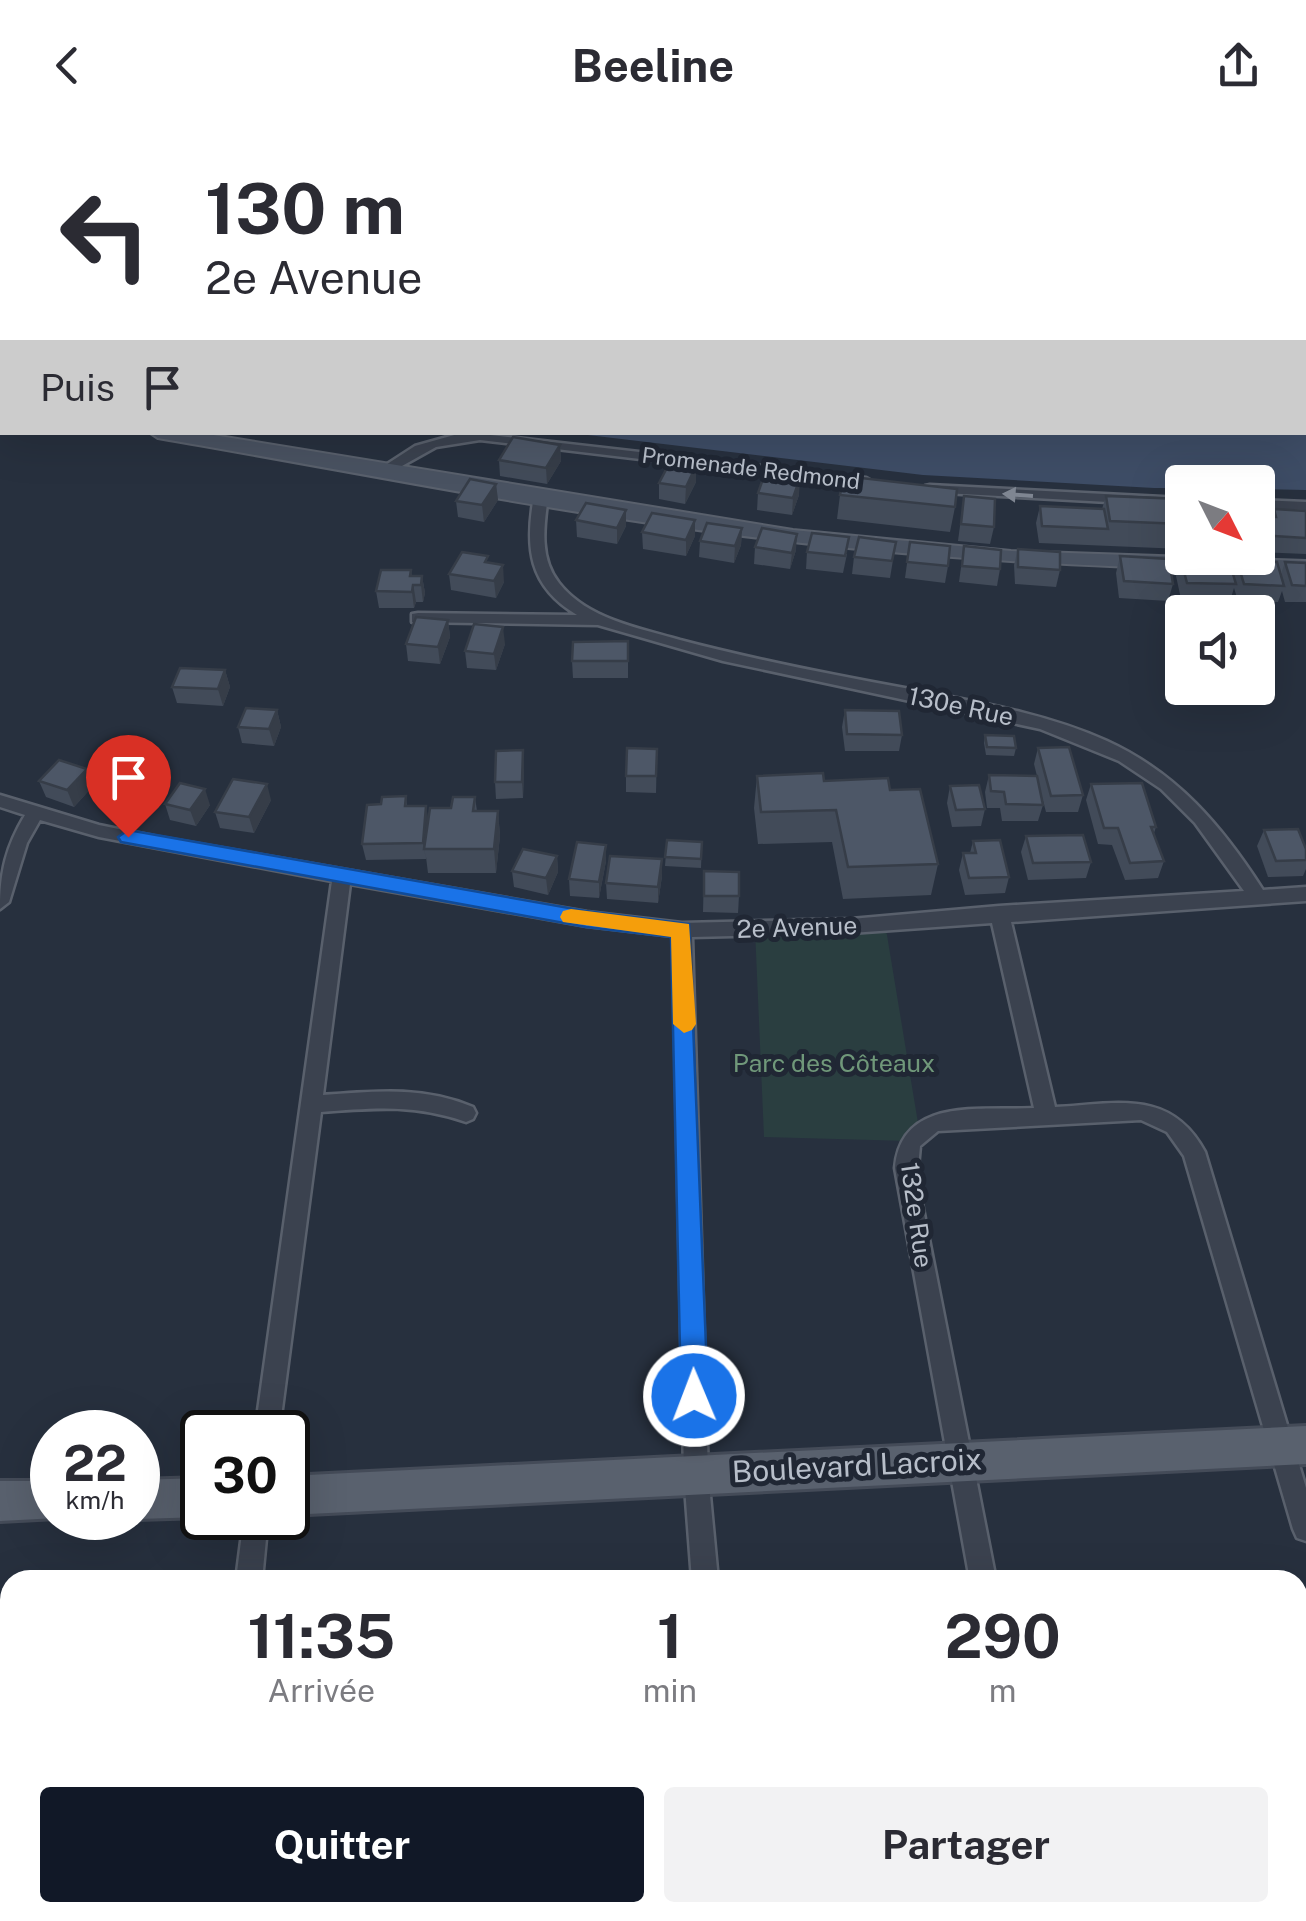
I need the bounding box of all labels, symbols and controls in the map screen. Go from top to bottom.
icon: back [40,38,95,93]
icon: share [1211,38,1266,93]
text: Beeline [572,39,734,92]
text: 130 m [205,167,405,250]
icon: left [40,170,170,300]
text: 2e Avenue [205,251,423,304]
icon: arrive [135,360,190,415]
text: Puis [40,365,115,410]
street label: Promenade Redmond [640,442,862,494]
north arrow [1165,465,1275,575]
map controls [1165,465,1275,705]
one-way arrow [1002,487,1034,503]
button: sound [1165,595,1275,705]
street label: 130e Rue [906,680,1016,732]
pin [86,735,171,838]
icon: arrive [101,750,156,805]
street label: 2e Avenue [736,910,858,944]
park label: Parc des Côteaux [733,1048,935,1078]
street label: 132e Rue [895,1160,939,1270]
position arrow [642,1344,746,1448]
speed limit sign: 30 [180,1410,310,1540]
text: 22 [63,1433,127,1492]
street label: Boulevard Lacroix [731,1440,983,1490]
text: km/h [66,1485,124,1515]
text: 11:35 [247,1601,395,1672]
text: 1 [657,1601,683,1672]
text: 290 [944,1601,1061,1672]
text: Arrivée [268,1672,375,1709]
text: min [643,1672,697,1709]
text: m [989,1672,1016,1709]
button: Quitter [40,1787,644,1902]
button: Partager [664,1787,1268,1902]

